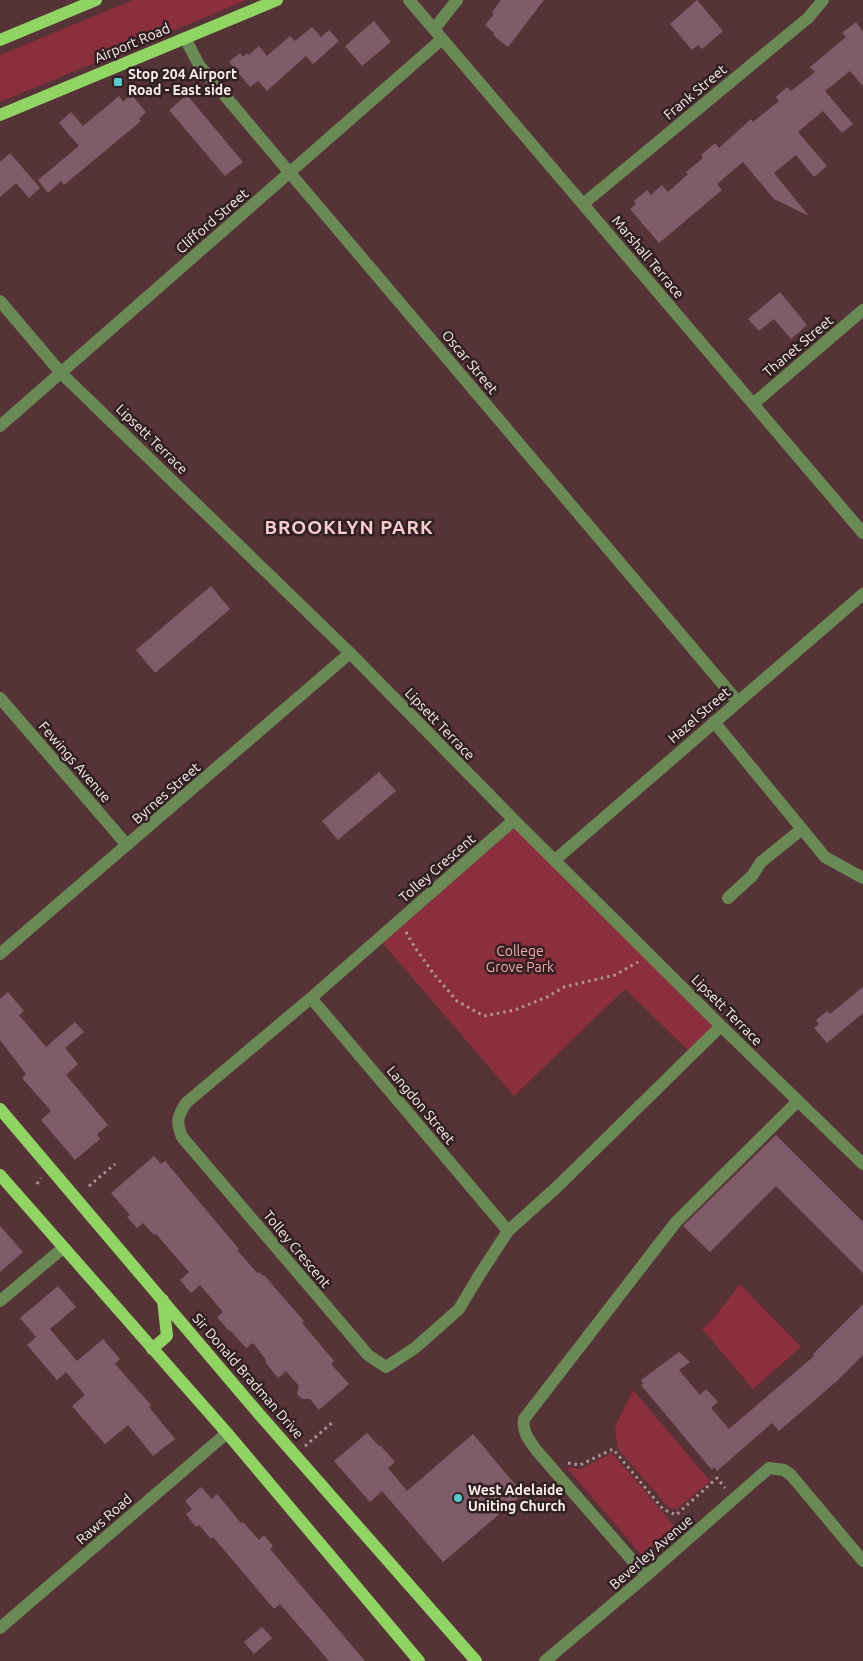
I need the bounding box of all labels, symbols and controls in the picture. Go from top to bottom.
street label: Airport Road [92,20,172,66]
street label: Frank Street [660,61,730,123]
place label: Stop 204 Airport Road - East side [128,66,237,98]
marker: Stop 204 Airport Road - East side [112,76,124,88]
street label: Clifford Street [173,185,252,257]
street label: Marshall Terrace [609,212,687,302]
street label: Thanet Street [760,312,837,380]
street label: Oscar Street [439,327,502,397]
street label: Lipsett Terrace [113,401,191,477]
district label: BROOKLYN PARK [264,516,434,538]
street label: Hazel Street [665,683,734,746]
street label: Lipsett Terrace [402,685,478,763]
street label: Fewings Avenue [36,718,114,806]
street label: Byrnes Street [129,759,204,827]
street label: Tolley Crescent [396,830,479,905]
park label: College Grove Park [486,943,554,975]
street label: Lipsett Terrace [688,971,766,1049]
street label: Langdon Street [384,1063,459,1148]
street label: Tolley Crescent [260,1207,334,1291]
street label: Sir Donald Bradman Drive [189,1310,307,1442]
place label: West Adelaide Uniting Church [468,1482,566,1514]
street label: Raws Road [73,1491,135,1547]
marker: West Adelaide Uniting Church [452,1492,464,1504]
street label: Beverley Avenue [606,1512,696,1592]

